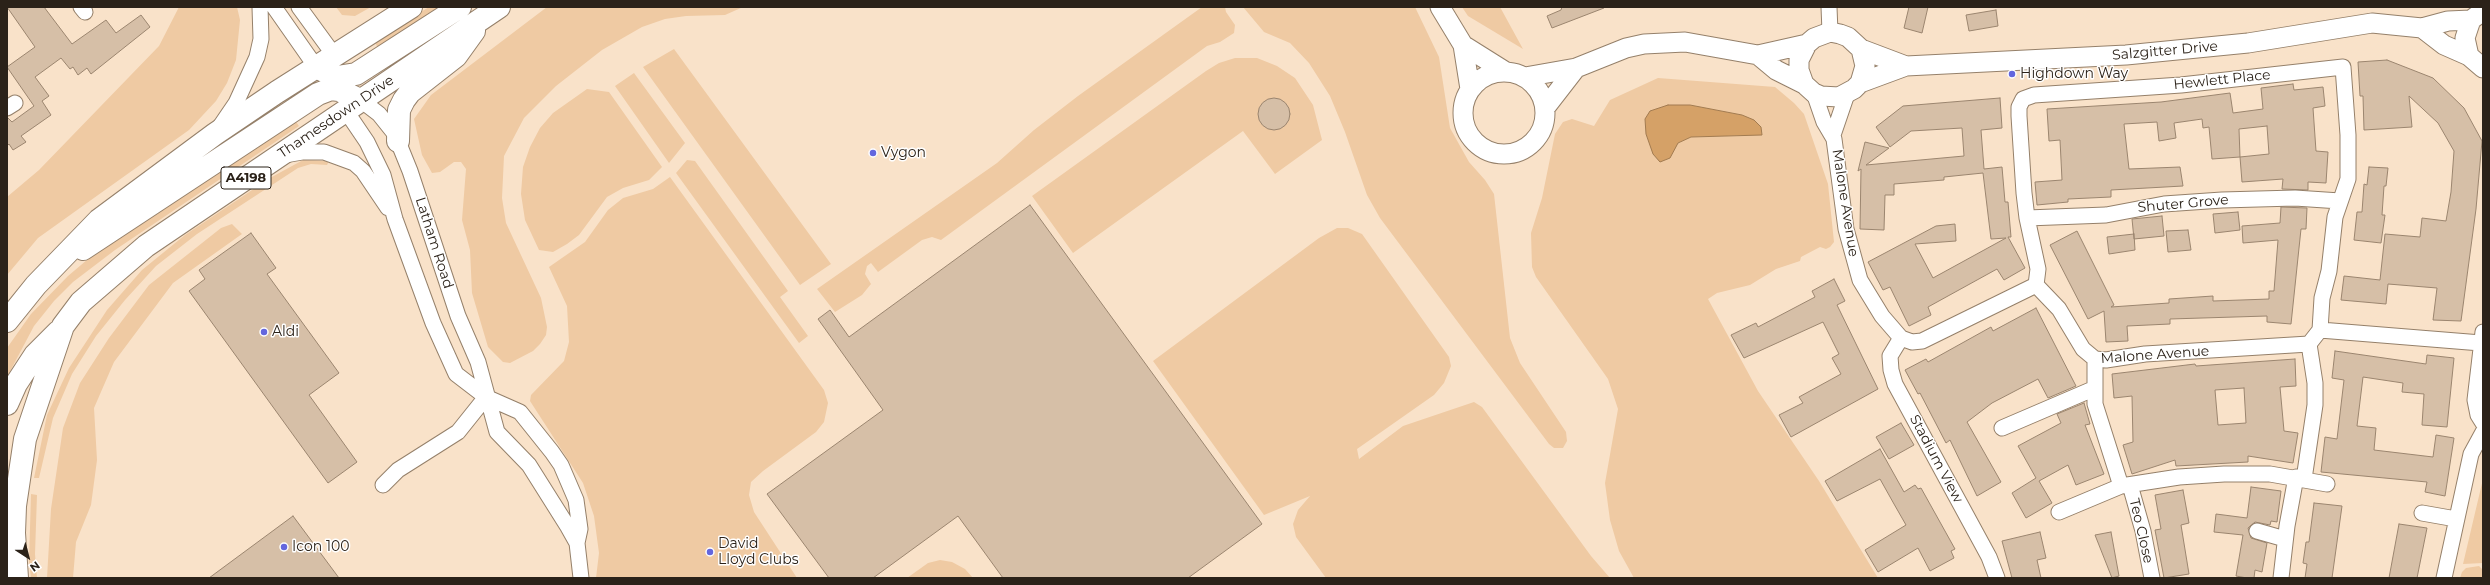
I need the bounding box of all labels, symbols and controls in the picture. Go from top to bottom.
street label: Salzgitter Drive [2111,38,2219,64]
place label: Highdown Way [2020,66,2128,82]
street label: Hewlett Place [2173,67,2271,93]
marker: Highdown Way [2007,69,2017,79]
street label: Thamesdown Drive [275,72,397,162]
place label: Vygon [881,145,926,161]
marker: Vygon [868,148,878,158]
street label: Malone Avenue [1828,148,1862,258]
road number: A4198 [221,167,271,189]
street label: Shuter Grove [2137,192,2229,216]
street label: Latham Road [411,195,457,291]
place label: Aldi [272,324,299,340]
marker: Aldi [259,327,269,337]
street label: Malone Avenue [2100,343,2210,367]
street label: Stadium View [1906,412,1966,506]
street label: Teo Close [2125,497,2157,565]
place label: David Lloyd Clubs [718,536,799,568]
north arrow [8,537,48,577]
place label: Icon 100 [292,539,349,555]
marker: Icon 100 [279,542,289,552]
marker: David Lloyd Clubs [705,547,715,557]
text: N [27,558,43,575]

